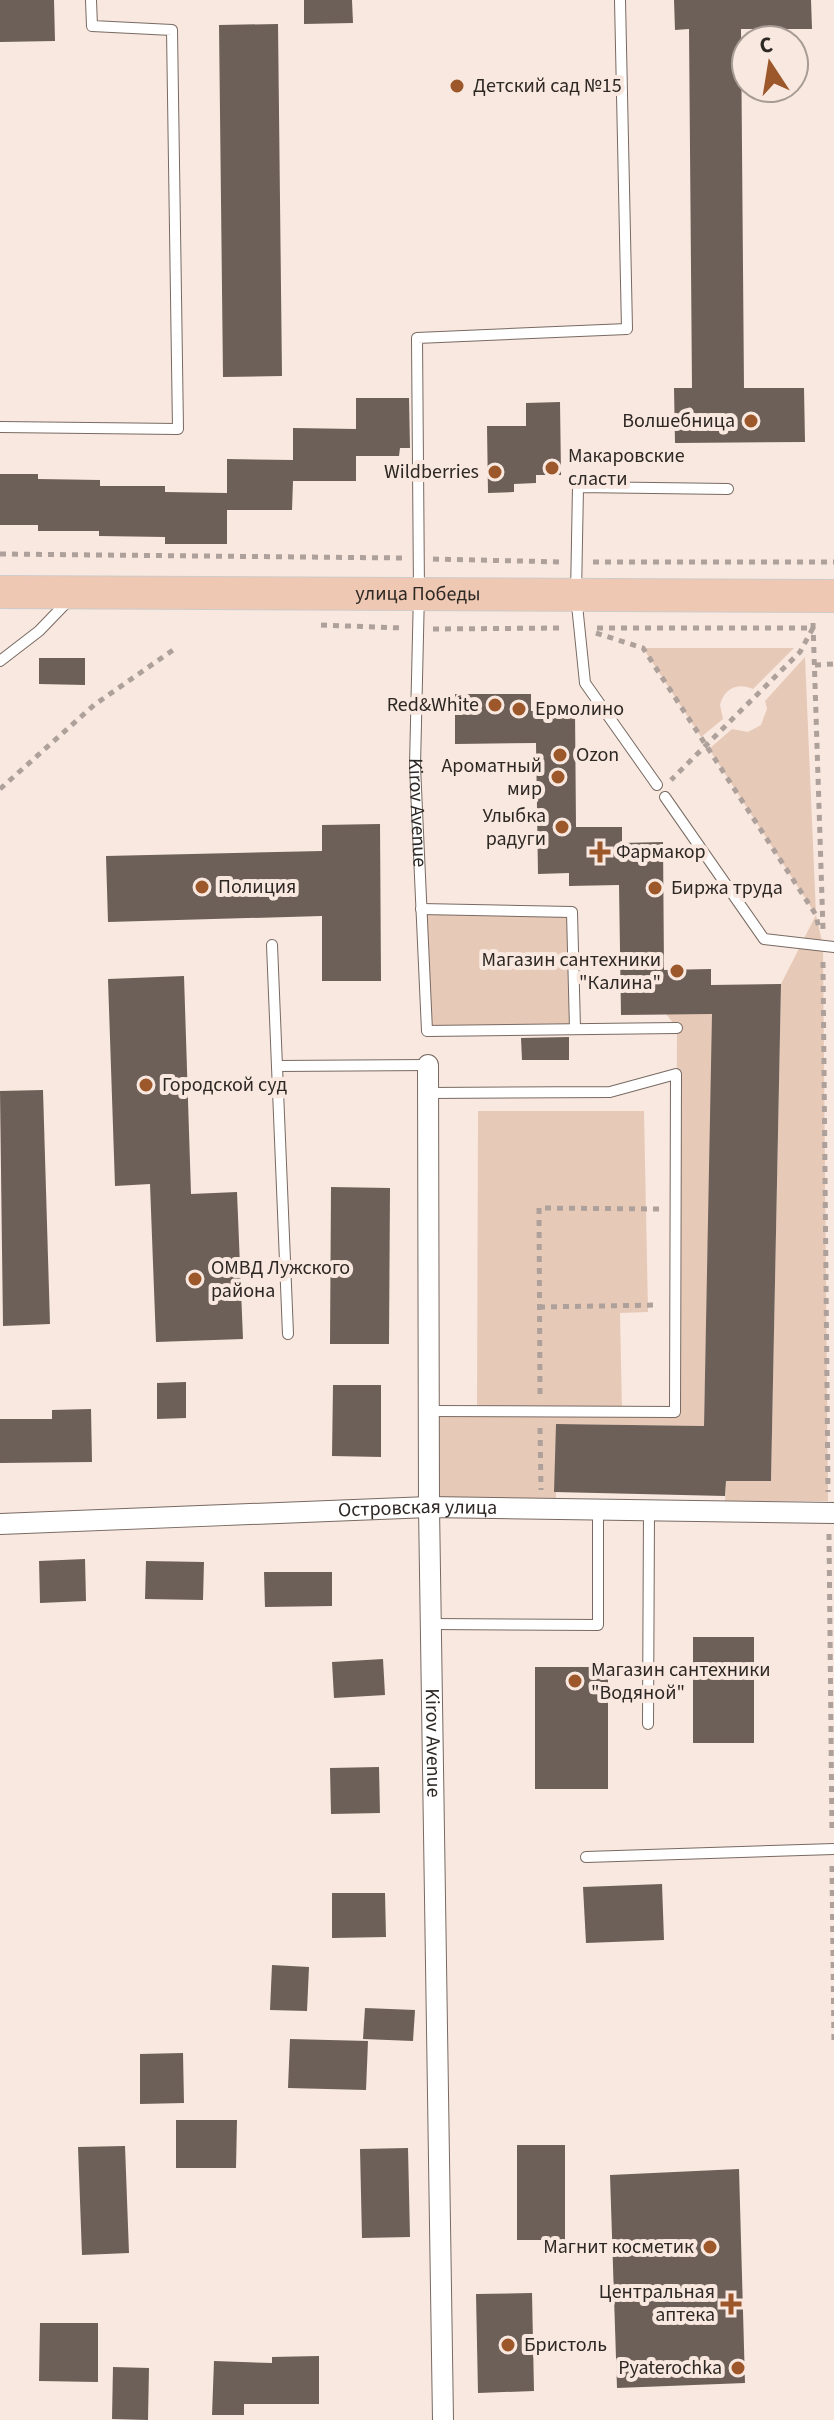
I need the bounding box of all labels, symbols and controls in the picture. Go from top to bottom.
north arrow [730,24,810,104]
text: С [756,28,776,62]
place label: Детский сад №15 [473,72,622,100]
marker: Детский сад №15 [448,77,466,95]
place label: Волшебница [622,407,735,435]
marker: Волшебница [742,412,760,430]
place label: Макаровские сласти [568,442,685,493]
place label: Wildberries [384,458,479,486]
marker: Макаровские сласти [543,459,561,477]
marker: Wildberries [486,463,504,481]
street label: улица Победы [355,580,481,608]
place label: Red&White [387,691,479,719]
place label: Ермолино [535,695,624,723]
marker: Red&White [486,696,504,714]
marker: Ермолино [510,700,528,718]
place label: Ozon [576,741,619,769]
marker: Ozon [551,746,569,764]
place label: Ароматный мир [441,752,542,803]
street label: Kirov Avenue [401,758,434,868]
marker: Ароматный мир [549,768,567,786]
place label: Улыбка радуги [483,802,546,853]
marker: Улыбка радуги [553,818,571,836]
place label: Фармакор [616,838,706,866]
marker: Фармакор [591,843,609,861]
place label: Полиция [218,873,296,901]
place label: Биржа труда [671,874,783,902]
marker: Полиция [193,878,211,896]
marker: Биржа труда [646,879,664,897]
place label: Магазин сантехники "Калина" [481,946,661,997]
marker: Магазин сантехники "Калина" [668,962,686,980]
place label: Городской суд [162,1071,288,1099]
marker: Городской суд [137,1076,155,1094]
place label: ОМВД Лужского района [211,1254,350,1305]
marker: ОМВД Лужского района [186,1270,204,1288]
street label: Островская улица [338,1493,497,1525]
place label: Магазин сантехники "Водяной" [591,1656,771,1707]
marker: Магазин сантехники "Водяной" [566,1672,584,1690]
street label: Kirov Avenue [418,1688,447,1798]
place label: Магнит косметик [543,2233,694,2261]
marker: Магнит косметик [701,2238,719,2256]
place label: Центральная аптека [599,2278,715,2329]
marker: Центральная аптека [722,2295,740,2313]
place label: Бристоль [524,2331,607,2359]
marker: Бристоль [499,2336,517,2354]
place label: Pyaterochka [618,2354,722,2382]
marker: Pyaterochka [729,2359,747,2377]

